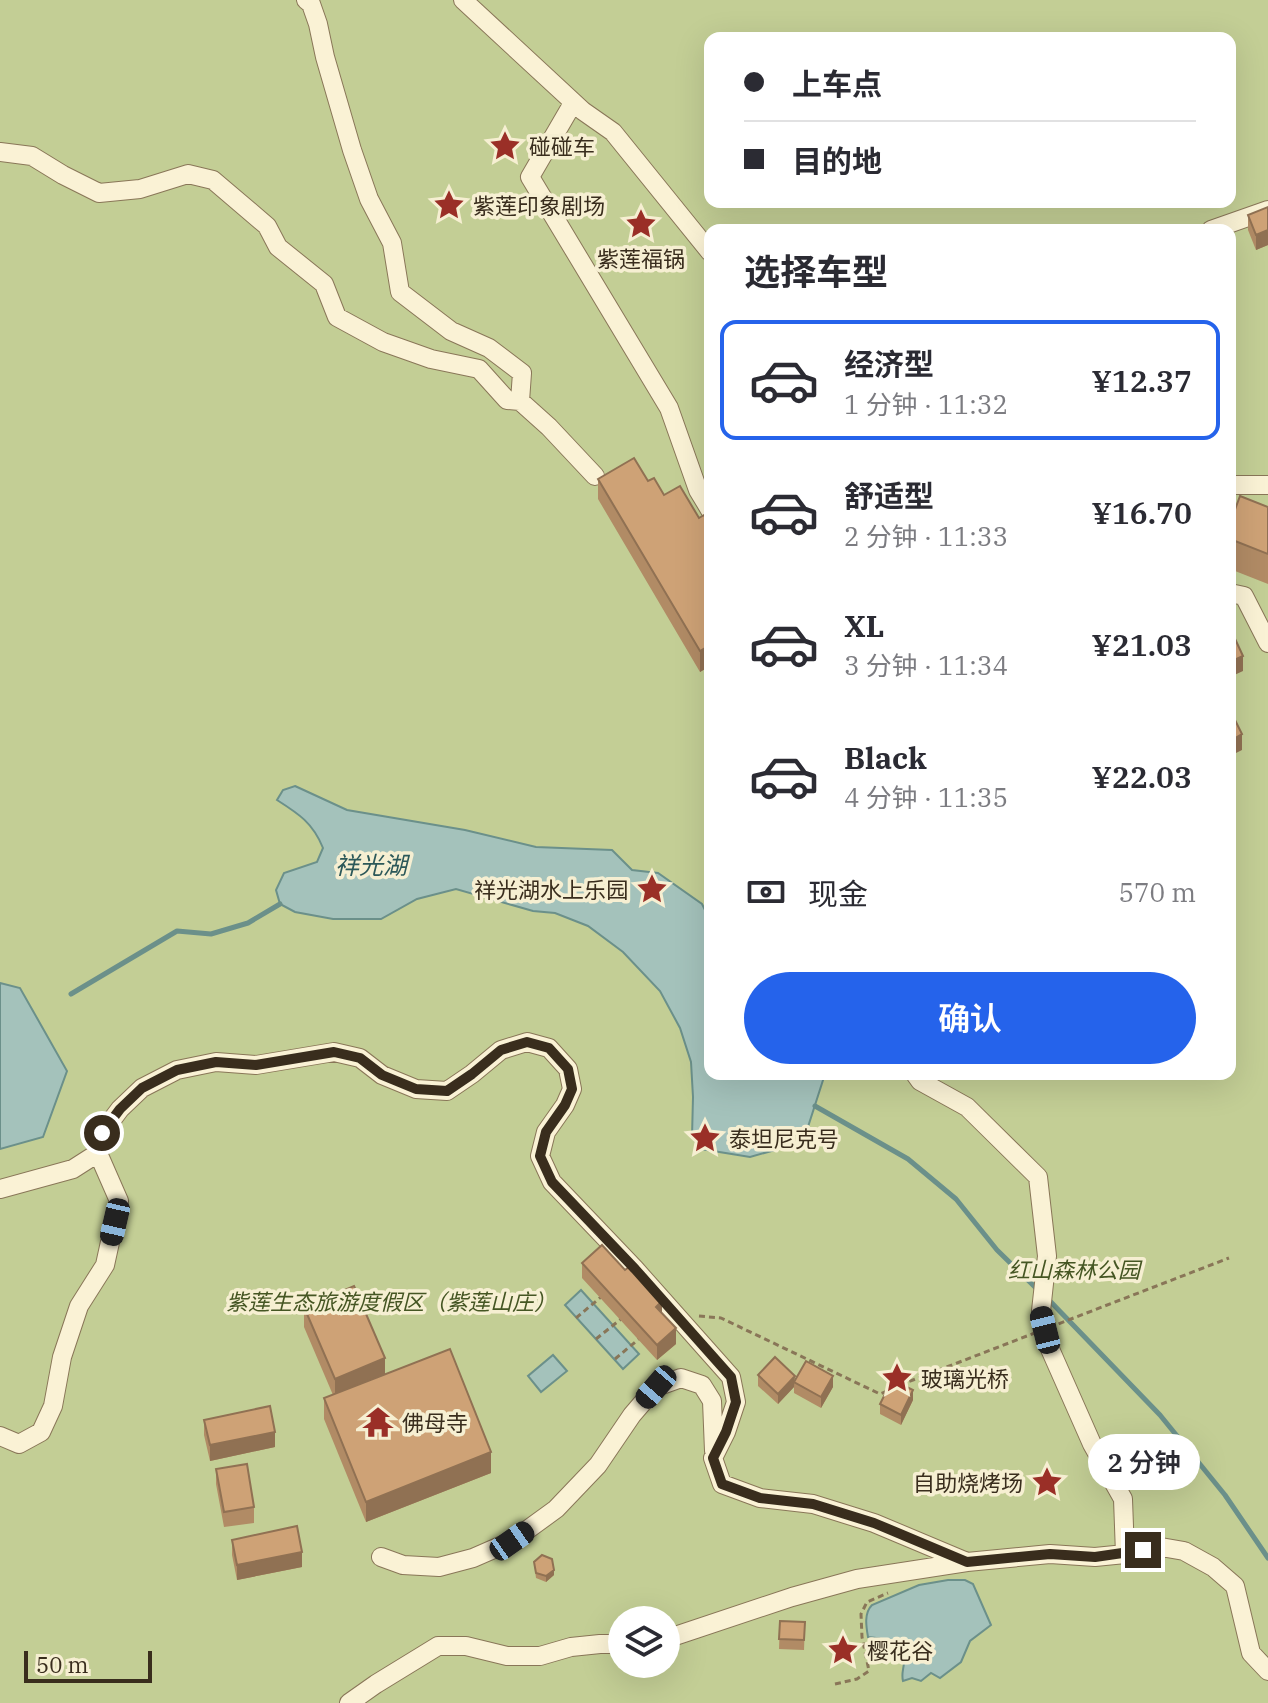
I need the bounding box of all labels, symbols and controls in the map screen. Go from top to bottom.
text: 上车点 [792,64,882,103]
place icon: 碰碰车 [488,129,522,163]
place label: 碰碰车 [529,132,595,161]
text: 目的地 [792,141,882,180]
place icon: 紫莲印象剧场 [432,188,466,222]
place label: 紫莲印象剧场 [473,191,605,220]
place icon: 紫莲福锅 [624,207,658,241]
place label: 紫莲福锅 [597,244,685,273]
text: 选择车型 [744,248,888,295]
icon: car [748,344,820,416]
text: 经济型 [844,344,934,383]
text: ¥12.37 [1091,361,1192,400]
text: 1 分钟 · 11:32 [844,387,1008,421]
icon: car [748,476,820,548]
text: 舒适型 [844,476,934,515]
text: ¥16.70 [1091,493,1192,532]
text: 2 分钟 · 11:33 [844,519,1008,553]
text: XL [844,606,884,645]
icon: car [748,608,820,680]
text: ¥21.03 [1091,625,1192,664]
text: 3 分钟 · 11:34 [844,648,1008,682]
text: Black [844,738,927,777]
icon: car [748,740,820,812]
text: ¥22.03 [1091,757,1192,796]
text: 4 分钟 · 11:35 [844,780,1008,814]
water label: 祥光湖 [335,849,411,881]
icon: cash [744,870,788,914]
place icon: 祥光湖水上乐园 [635,872,669,906]
text: 现金 [808,874,868,913]
place label: 祥光湖水上乐园 [474,875,628,904]
text: 570 m [1118,875,1196,909]
button: 确认 [744,972,1196,1064]
route start [84,1115,120,1151]
place icon: 泰坦尼克号 [688,1121,722,1155]
place label: 泰坦尼克号 [729,1124,839,1153]
car [98,1196,132,1248]
park label: 红山森林公园 [1008,1255,1143,1284]
park label: 紫莲生态旅游度假区（紫莲山庄） [226,1287,556,1316]
car [1028,1304,1062,1356]
car [631,1361,681,1413]
place icon: 玻璃光桥 [880,1361,914,1395]
place label: 玻璃光桥 [921,1364,1009,1393]
temple icon: 佛母寺 [361,1405,395,1439]
place label: 佛母寺 [402,1408,468,1437]
callout: 2 分钟 [1087,1434,1199,1490]
text: 2 分钟 [1107,1445,1181,1479]
place icon: 自助烧烤场 [1030,1465,1064,1499]
place label: 自助烧烤场 [913,1468,1023,1497]
car [485,1517,539,1565]
route end [1125,1532,1161,1568]
map controls [608,1606,680,1678]
button: layers [608,1606,680,1678]
place icon: 樱花谷 [826,1633,860,1667]
place label: 樱花谷 [867,1636,933,1665]
scale bar [24,1647,152,1683]
text: 50 m [36,1650,88,1679]

